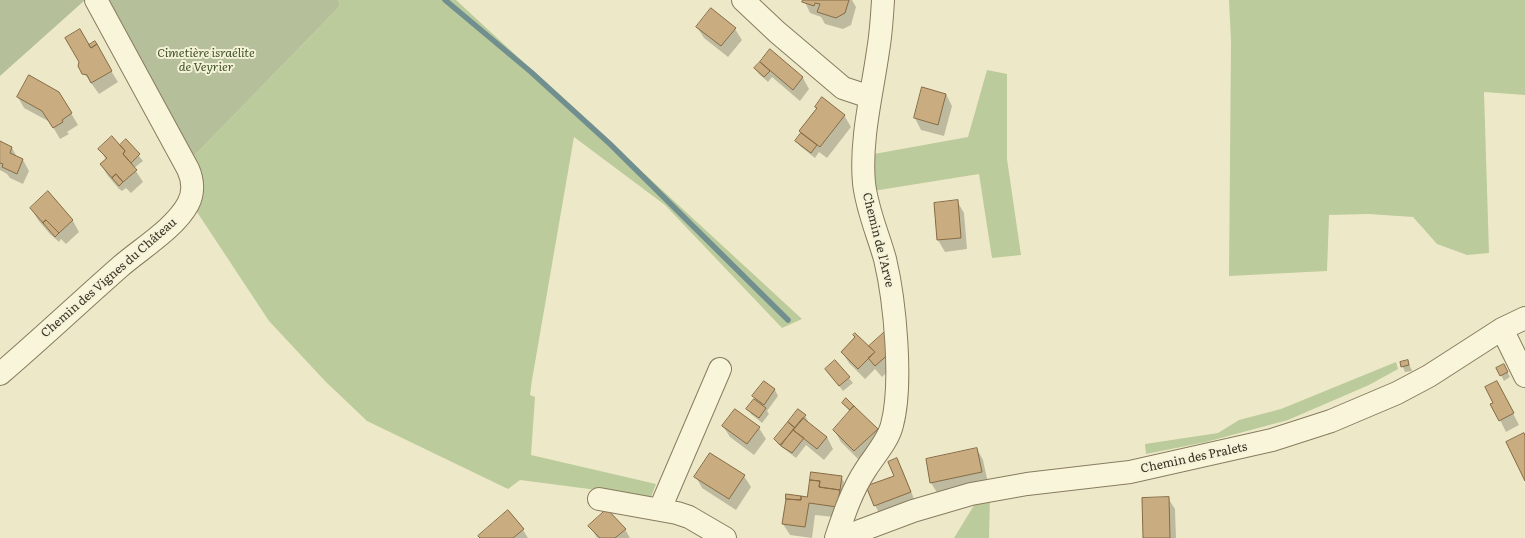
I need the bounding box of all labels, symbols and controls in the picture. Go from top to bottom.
park label: Cimetière israélite de Veyrier [157,46,255,74]
street label: Chemin de l'Arve [859,191,897,289]
street label: Chemin des Vignes du Château [38,215,180,341]
street label: Chemin des Pralets [1139,440,1249,476]

